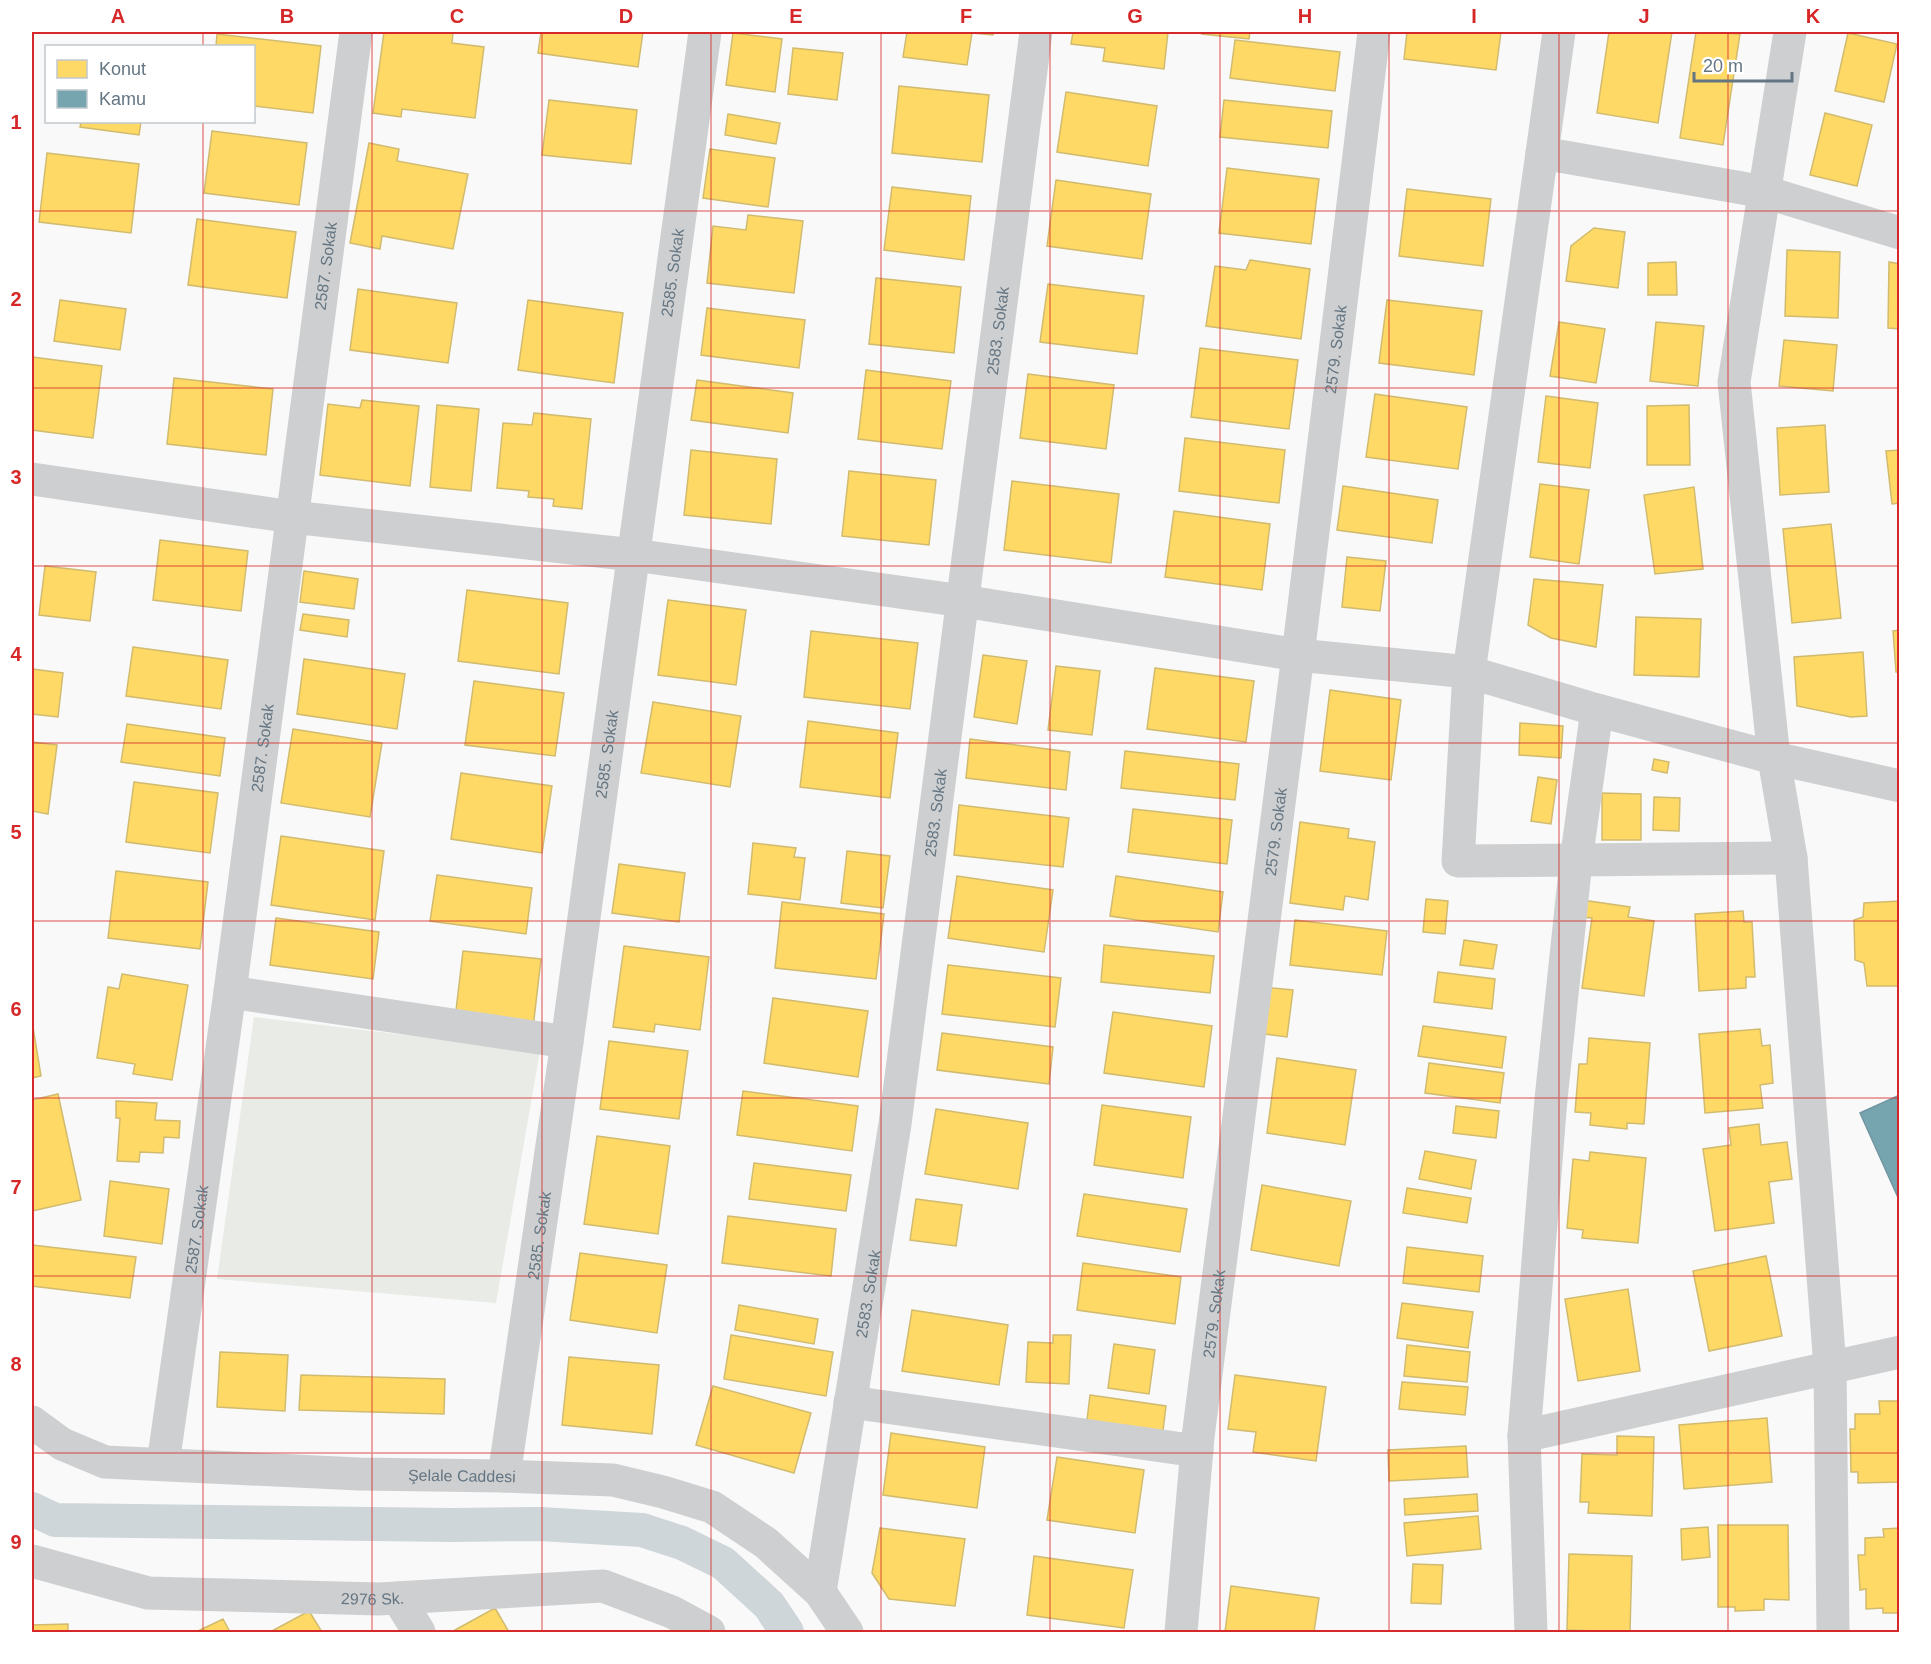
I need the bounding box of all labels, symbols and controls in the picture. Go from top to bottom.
text: A [111,5,125,27]
text: B [280,5,294,27]
text: C [450,5,464,27]
text: D [619,5,633,27]
text: E [789,5,803,27]
text: F [960,5,972,27]
text: G [1127,5,1143,27]
text: H [1298,5,1312,27]
text: I [1471,5,1477,27]
text: J [1638,5,1650,27]
text: K [1806,5,1821,27]
legend [45,45,255,123]
scale bar [1694,45,1792,83]
text: 20 m [1703,56,1743,76]
text: Konut [99,59,146,79]
text: Kamu [99,89,146,109]
text: 1 [10,111,22,133]
street label: 2587. Sokak [311,220,340,311]
street label: 2585. Sokak [658,226,687,318]
street label: 2583. Sokak [983,284,1012,376]
text: 2 [10,288,22,310]
street label: 2579. Sokak [1321,303,1349,395]
text: 3 [10,466,22,488]
text: 4 [10,643,22,665]
street label: 2587. Sokak [248,702,276,793]
street label: 2585. Sokak [592,708,621,799]
street label: 2583. Sokak [921,766,949,858]
street label: 2579. Sokak [1261,785,1290,877]
text: 5 [10,821,22,843]
text: 6 [10,998,22,1020]
text: 7 [10,1176,22,1198]
street label: 2587. Sokak [182,1183,211,1275]
street label: 2585. Sokak [524,1189,554,1281]
street label: 2583. Sokak [852,1248,883,1339]
street label: 2579. Sokak [1200,1268,1228,1359]
text: 8 [10,1353,22,1375]
street label: Şelale Caddesi [408,1466,516,1485]
text: 9 [10,1531,22,1553]
street label: 2976 Sk. [341,1589,405,1608]

